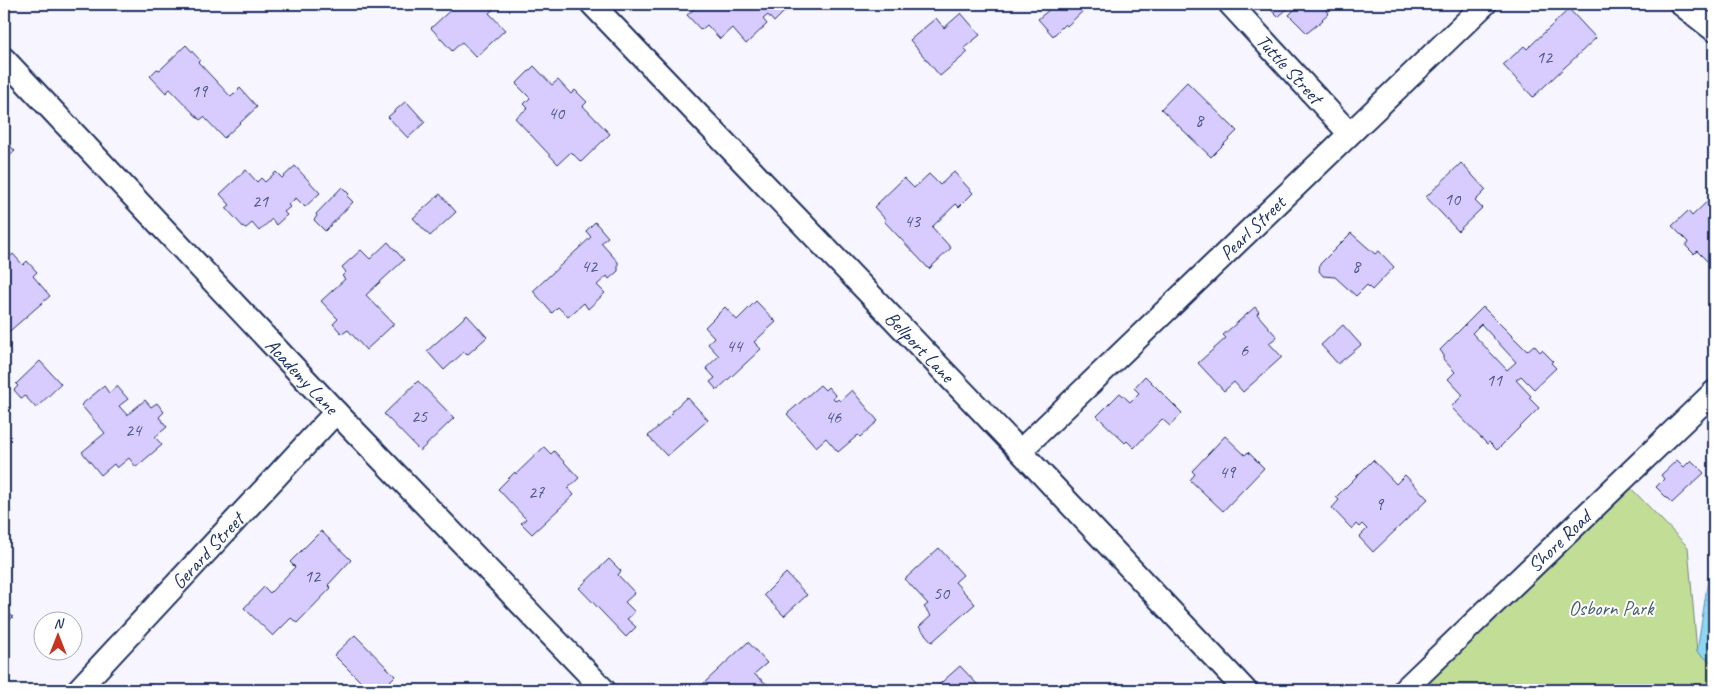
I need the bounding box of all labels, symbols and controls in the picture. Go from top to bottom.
street label: Tuttle Street [1251,28,1330,111]
house number: 12 [1536,46,1554,68]
house number: 19 [191,80,209,102]
house number: 40 [548,102,566,124]
house number: 8 [1195,109,1205,131]
house number: 10 [1444,188,1462,210]
street label: Pearl Street [1214,189,1292,265]
house number: 21 [252,190,269,212]
house number: 43 [904,210,922,232]
house number: 42 [581,255,599,277]
house number: 8 [1352,255,1362,277]
street label: Bellport Lane [880,305,961,388]
street label: Academy Lane [260,333,345,420]
house number: 44 [726,335,744,357]
house number: 6 [1240,339,1249,361]
house number: 11 [1486,369,1503,391]
house number: 25 [411,405,428,427]
house number: 46 [825,406,842,428]
house number: 24 [125,419,143,441]
house number: 49 [1219,461,1237,483]
house number: 27 [528,481,545,503]
house number: 9 [1375,493,1385,515]
street label: Shore Road [1522,503,1598,577]
street label: Gerard Street [166,505,251,594]
house number: 12 [304,565,322,587]
house number: 50 [933,582,951,604]
park label: Osborn Park [1569,596,1655,621]
north arrow [32,612,82,662]
text: N [54,615,65,632]

